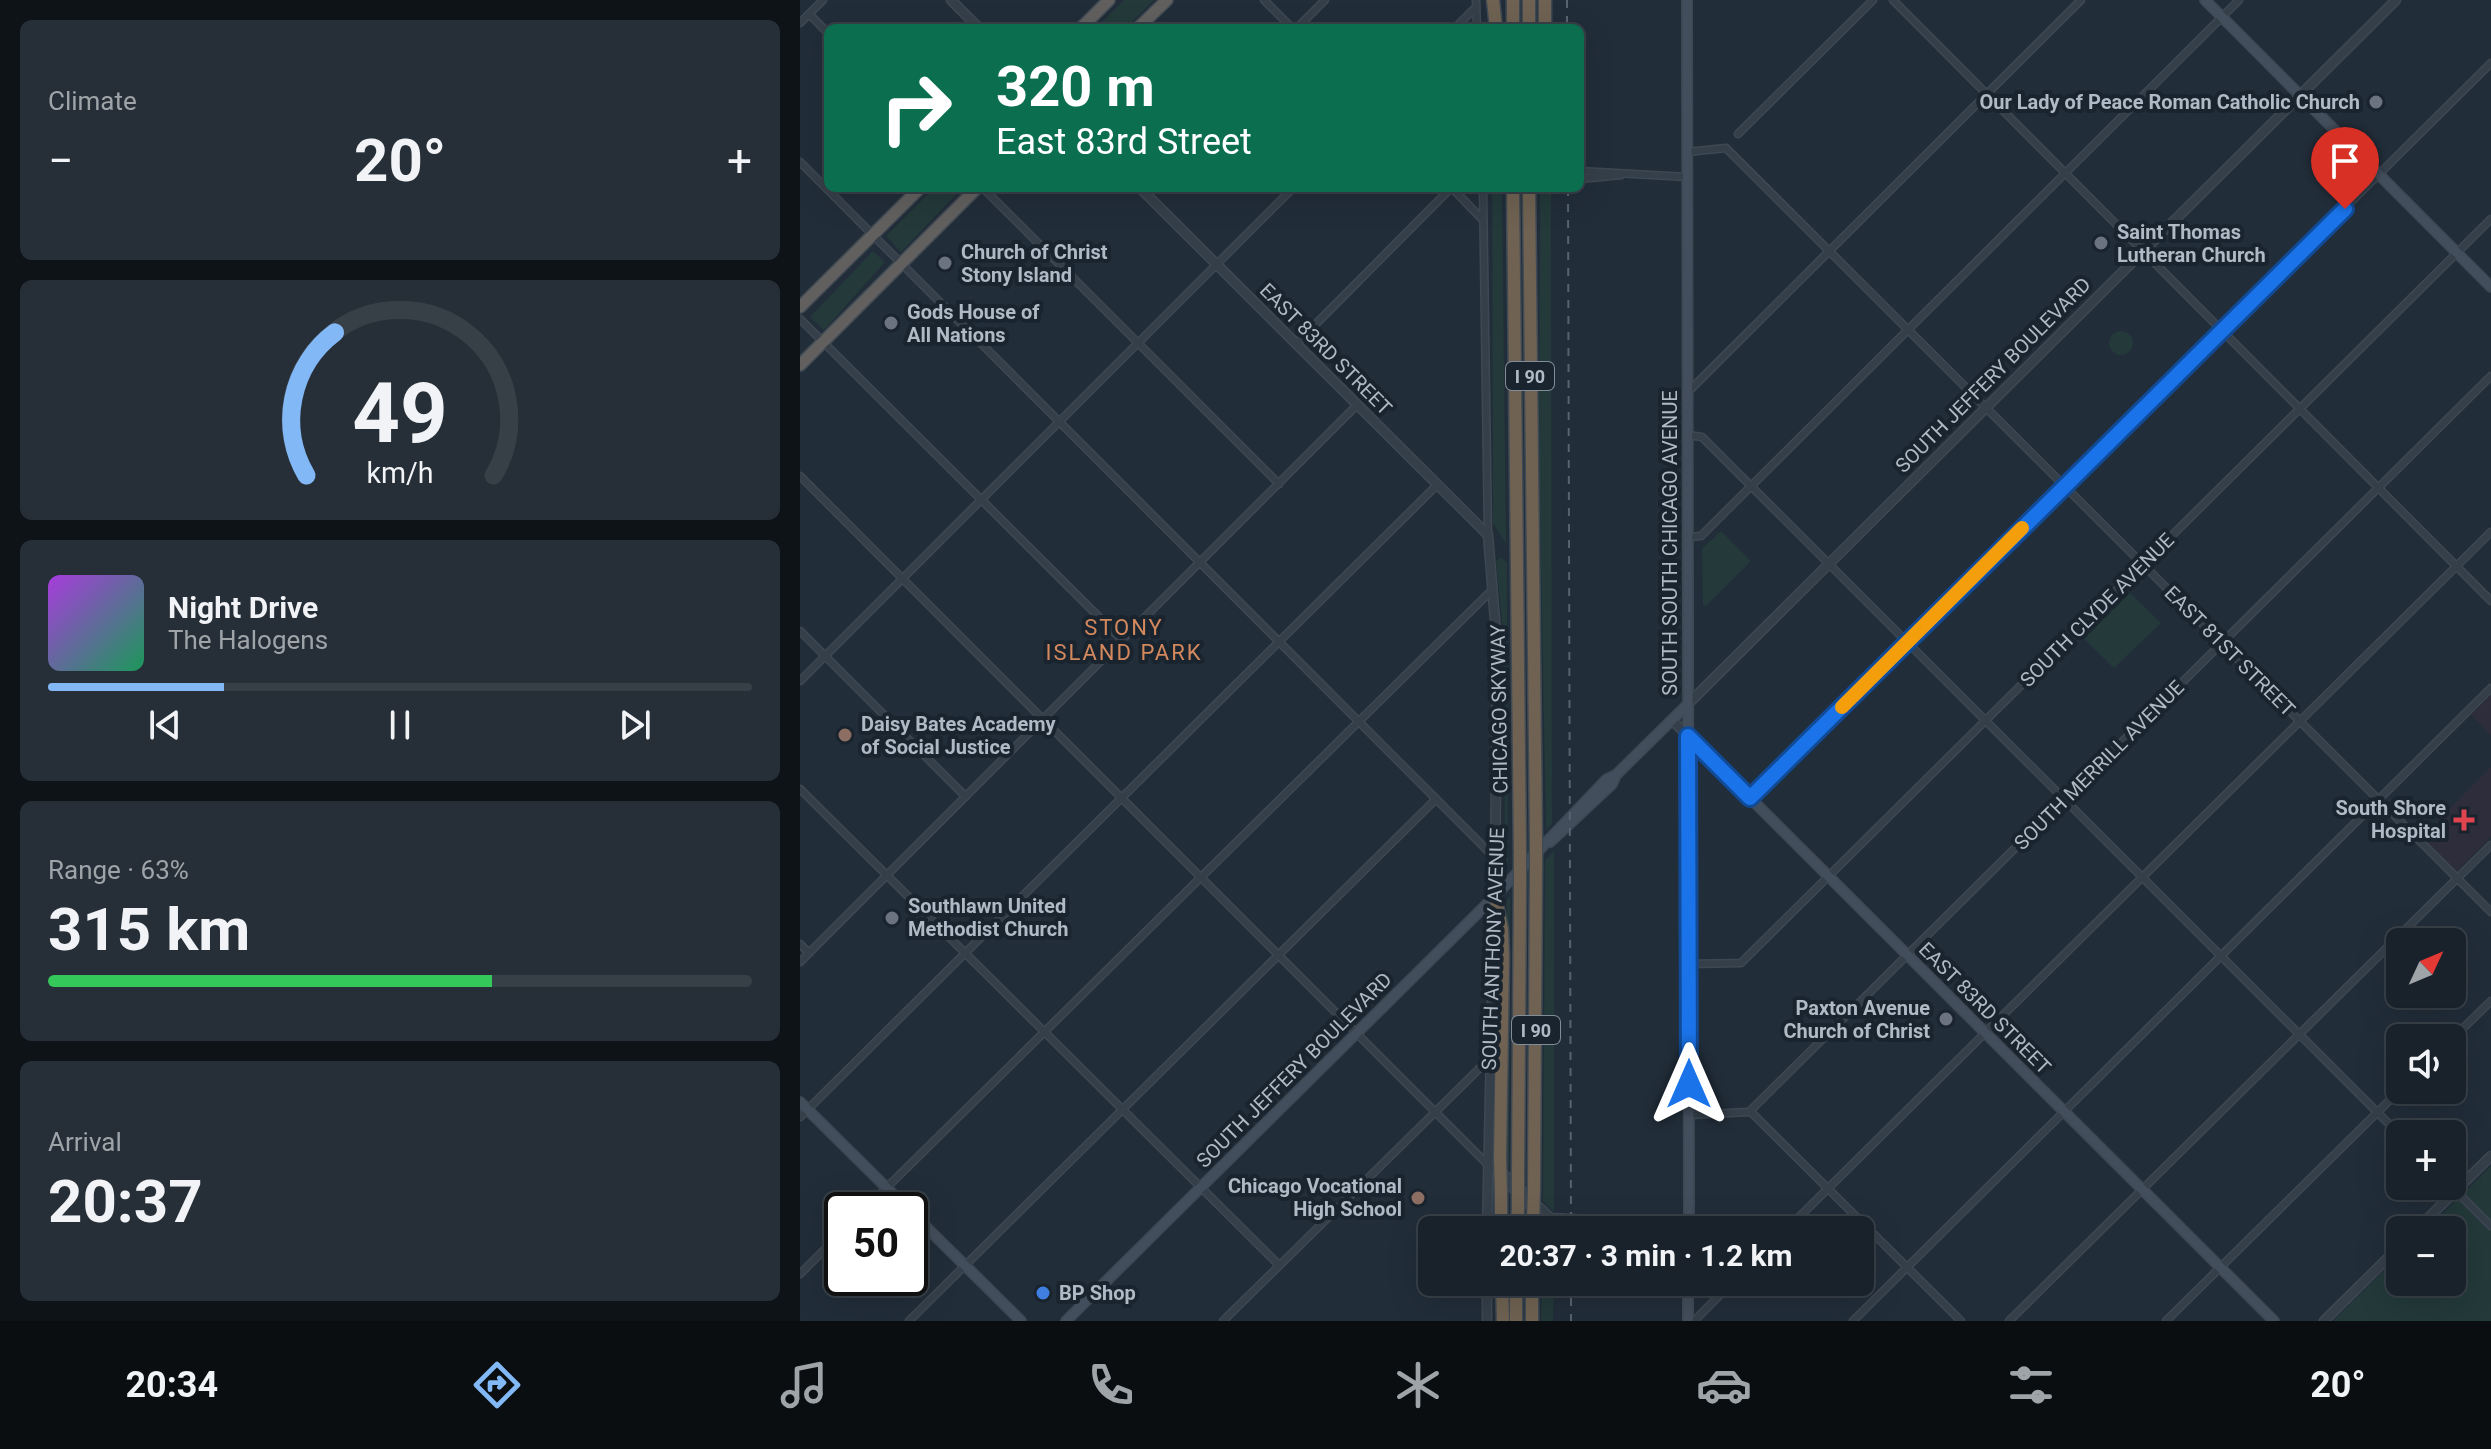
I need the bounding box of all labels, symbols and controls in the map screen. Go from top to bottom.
text: 320 m [996,54,1155,120]
icon: right [864,56,968,160]
text: Climate [48,86,137,116]
place label: Our Lady of Peace Roman Catholic Church [1979,90,2360,114]
marker: Our Lady of Peace Roman Catholic Church [2367,93,2385,111]
text: East 83rd Street [996,121,1252,163]
text: 20° [354,125,446,196]
pin [2311,127,2379,209]
text: − [48,135,73,187]
text: + [727,135,752,187]
icon: arrive [2323,139,2367,183]
place label: Saint Thomas Lutheran Church [2117,220,2266,267]
marker: Saint Thomas Lutheran Church [2092,234,2110,252]
place label: Church of Christ Stony Island [961,240,1108,287]
marker: Church of Christ Stony Island [936,254,954,272]
street label: SOUTH JEFFERY BOULEVARD [1890,272,2096,478]
street label: EAST 83RD STREET [1255,278,1397,420]
place label: Gods House of All Nations [907,300,1040,347]
marker: Gods House of All Nations [882,314,900,332]
road number: I 90 [1506,362,1554,390]
text: 49 [352,365,448,462]
street label: SOUTH SOUTH CHICAGO AVENUE [1658,390,1682,696]
text: km/h [366,456,434,490]
street label: SOUTH CLYDE AVENUE [2015,528,2179,692]
street label: EAST 81ST STREET [2160,581,2300,721]
text: Night Drive [168,590,318,625]
district label: STONY ISLAND PARK [1045,615,1203,665]
street label: CHICAGO SKYWAY [1486,624,1512,794]
text: The Halogens [168,625,328,655]
street label: SOUTH MERRILL AVENUE [2009,675,2189,855]
icon: previous [143,703,187,747]
icon: pause [378,703,422,747]
icon: next [613,703,657,747]
place label: Daisy Bates Academy of Social Justice [861,712,1057,759]
marker: Daisy Bates Academy of Social Justice [836,726,854,744]
place label: South Shore Hospital [2336,796,2446,843]
marker: South Shore Hospital [2453,809,2475,831]
street label: SOUTH ANTHONY AVENUE [1477,827,1509,1071]
text: Range · 63% [48,855,189,885]
text: 315 km [48,894,250,965]
place label: Southlawn United Methodist Church [908,894,1068,941]
marker: Southlawn United Methodist Church [883,909,901,927]
north arrow [2386,928,2466,1008]
map controls [2386,928,2466,1296]
street label: EAST 83RD STREET [1914,937,2056,1079]
street label: SOUTH JEFFERY BOULEVARD [1191,967,1397,1173]
place label: Paxton Avenue Church of Christ [1783,996,1930,1043]
marker: Paxton Avenue Church of Christ [1937,1010,1955,1028]
road number: I 90 [1512,1016,1560,1044]
button: sound [2386,1024,2466,1104]
position arrow [1647,1042,1731,1126]
button: + [2386,1120,2466,1200]
text: Arrival [48,1127,122,1157]
text: 20:37 [48,1166,203,1237]
place label: Chicago Vocational High School [1228,1174,1402,1221]
marker: Chicago Vocational High School [1409,1189,1427,1207]
speed limit sign: 50 [824,1192,928,1296]
button: − [2386,1216,2466,1296]
text: 20:37 · 3 min · 1.2 km [1499,1238,1793,1273]
place label: BP Shop [1059,1281,1136,1305]
marker: BP Shop [1034,1284,1052,1302]
icon: directions [469,1357,525,1413]
icon: music [776,1357,832,1413]
icon: phone [1083,1357,1139,1413]
icon: climate [1390,1357,1446,1413]
icon: car [1696,1357,1752,1413]
icon: filters [2003,1357,2059,1413]
text: 20:34 [125,1364,218,1406]
text: 20° [2310,1364,2366,1406]

